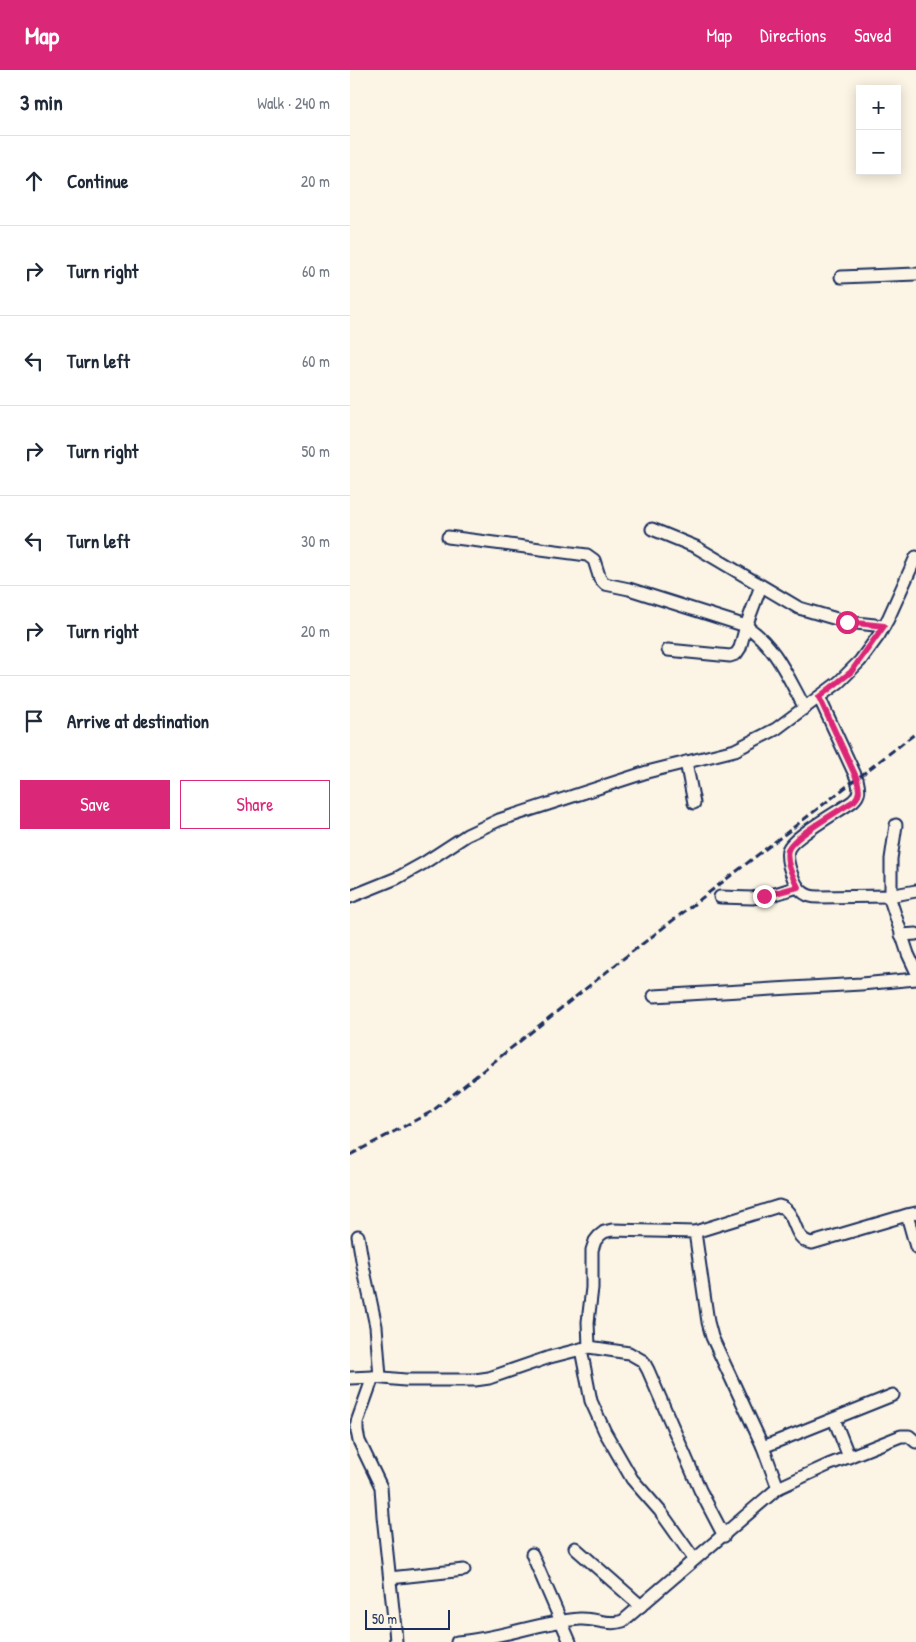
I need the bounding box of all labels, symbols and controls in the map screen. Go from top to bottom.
text: Map [25,19,59,51]
text: Map [707,23,732,48]
text: Directions [760,23,826,48]
text: Saved [854,23,891,48]
map controls [856,85,901,175]
button: + [856,85,901,130]
text: 3 min [20,88,63,117]
text: Walk · 240 m [257,92,330,114]
button: − [856,130,901,175]
icon: ahead [20,167,48,195]
text: Continue [67,168,128,194]
text: 20 m [301,170,330,192]
icon: right [20,257,48,285]
text: Turn right [67,258,138,284]
text: 60 m [302,260,330,282]
icon: left [20,347,48,375]
text: Turn left [67,348,130,374]
text: 60 m [302,350,330,372]
icon: right [20,437,48,465]
text: Turn right [67,438,138,464]
text: 50 m [302,440,330,462]
icon: left [20,527,48,555]
text: Turn left [67,528,130,554]
text: 30 m [301,530,330,552]
route start [836,611,859,634]
icon: right [20,617,48,645]
text: Turn right [67,618,138,644]
text: 20 m [301,620,330,642]
icon: arrive [20,707,48,735]
text: Arrive at destination [67,708,209,734]
button: Save [20,780,170,829]
button: Share [180,780,330,829]
route end [753,885,776,908]
scale bar [365,1607,450,1630]
text: 50 m [372,1609,397,1628]

